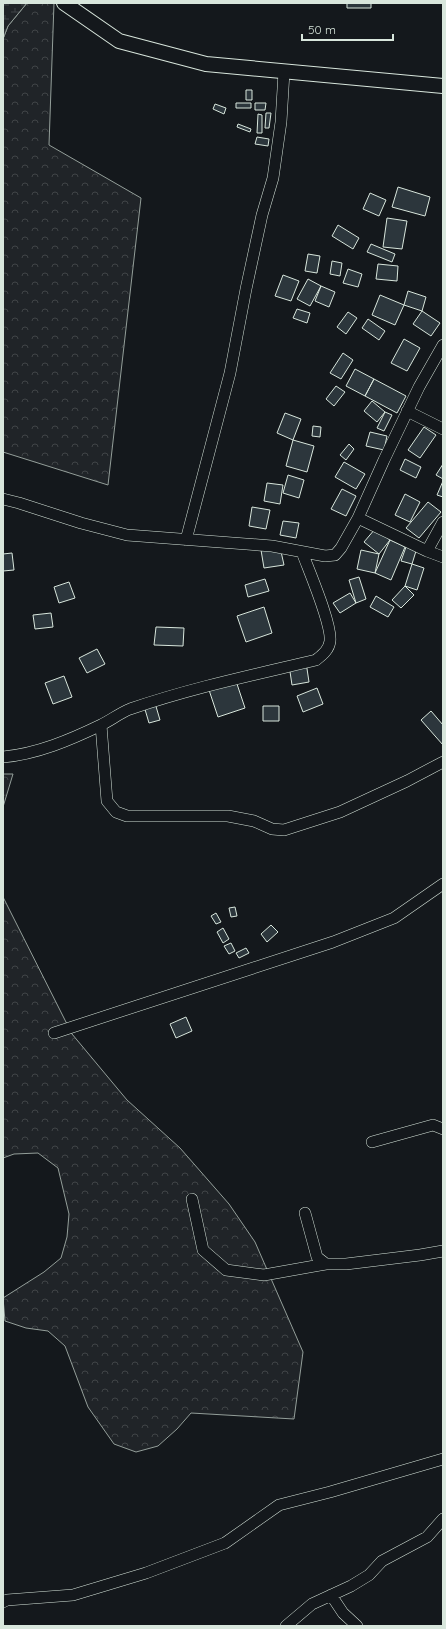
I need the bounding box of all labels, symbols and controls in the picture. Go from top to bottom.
scale bar [302,16,393,42]
text: 50 m [308,22,336,37]

